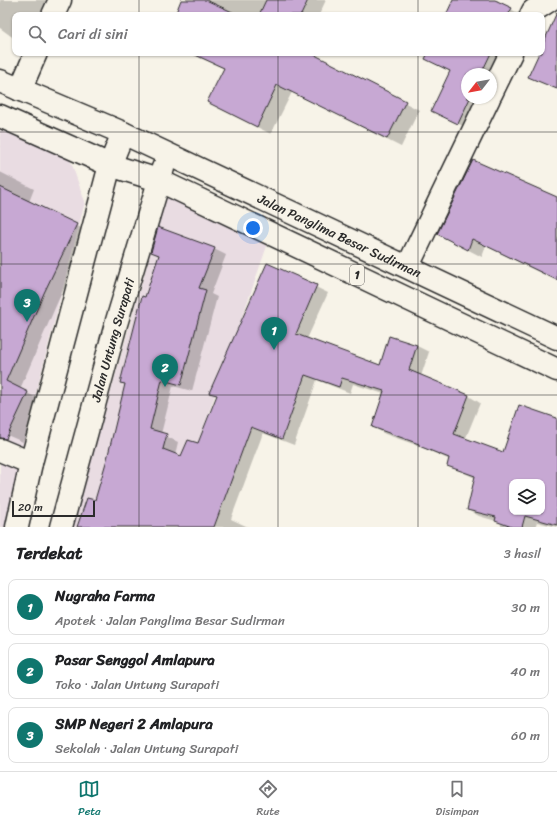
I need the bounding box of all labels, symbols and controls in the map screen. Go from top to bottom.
search box [12,12,545,56]
text: Cari di sini [58,21,128,47]
icon: search [26,23,48,45]
north arrow [461,68,497,104]
street label: Jalan Panglima Besar Sudirman [253,186,425,284]
your location [243,218,263,238]
road number: 1 [350,265,364,285]
street label: Jalan Untung Surapati [84,275,141,405]
pin: 3 [14,289,40,322]
pin: 1 [261,317,287,350]
pin: 2 [152,354,178,387]
map controls [509,479,545,515]
button: layers [509,479,545,515]
text: 20 m [18,498,43,517]
scale bar [12,499,95,518]
text: Terdekat [16,538,82,568]
text: 3 hasil [504,542,541,565]
text: Nugraha Farma [55,583,155,609]
text: 1 [27,596,33,619]
text: 30 m [511,596,540,619]
text: Apotek · Jalan Panglima Besar Sudirman [55,609,285,632]
text: Pasar Senggol Amlapura [55,647,215,673]
text: 2 [26,660,34,683]
text: 40 m [510,660,540,683]
text: Toko · Jalan Untung Surapati [55,673,219,696]
text: SMP Negeri 2 Amlapura [55,711,213,737]
text: 3 [26,724,34,747]
text: 60 m [511,724,540,747]
text: Sekolah · Jalan Untung Surapati [55,737,238,760]
tab: Peta [78,778,101,821]
tab: Rute [257,778,280,821]
tab: Disimpan [436,778,479,821]

